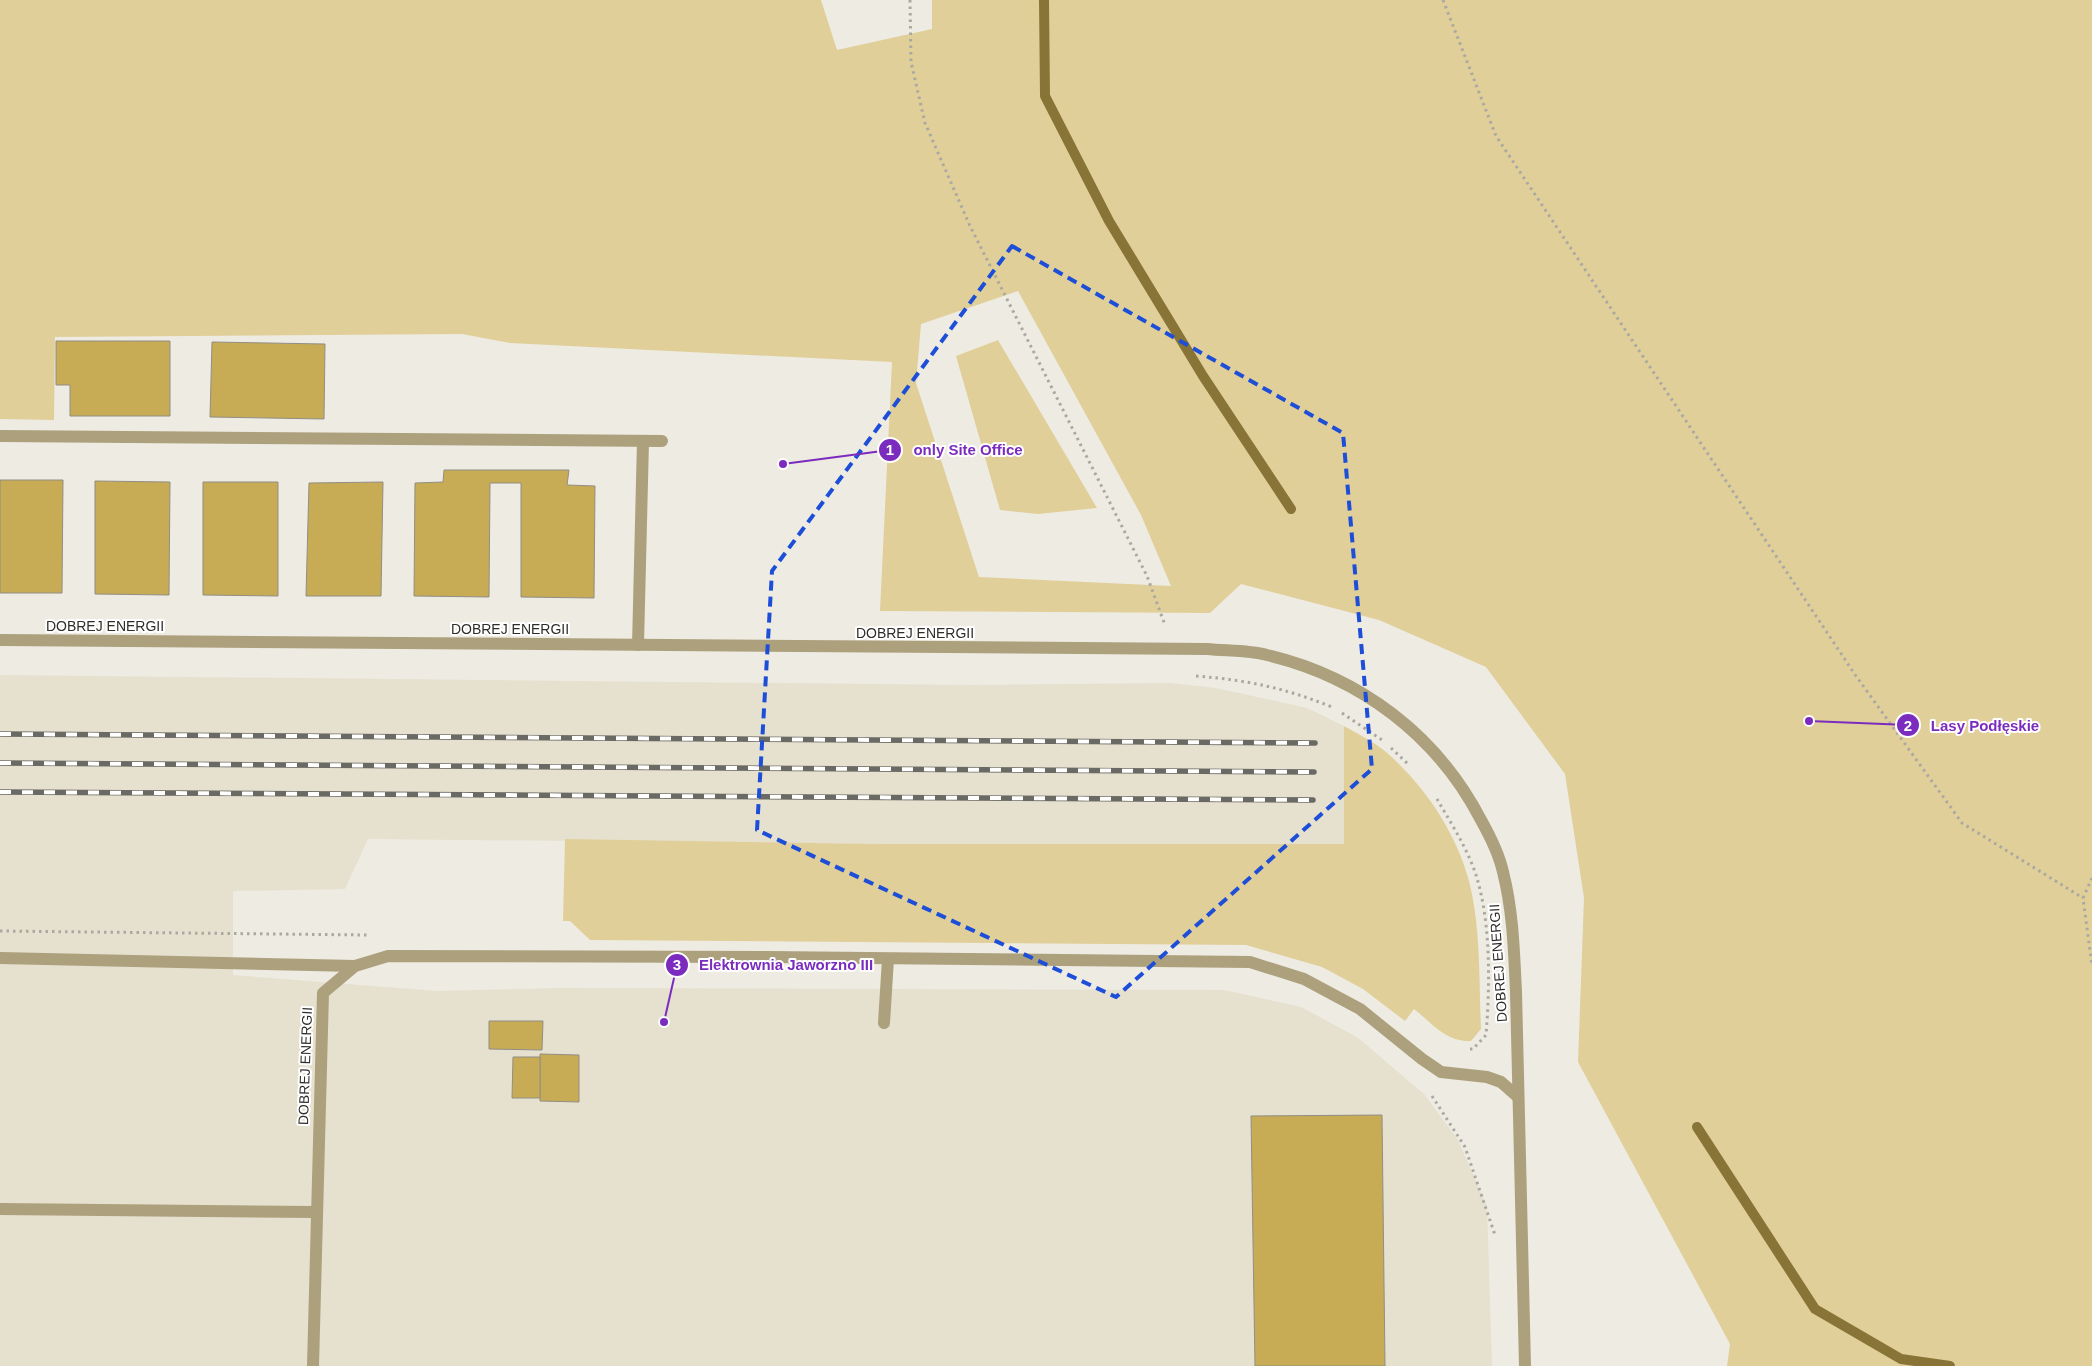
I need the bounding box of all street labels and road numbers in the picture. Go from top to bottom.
street label: DOBREJ ENERGII [46,618,164,634]
street label: DOBREJ ENERGII [451,621,569,637]
street label: DOBREJ ENERGII [856,625,974,641]
street label: DOBREJ ENERGII [1486,903,1510,1023]
street label: DOBREJ ENERGII [295,1007,315,1125]

